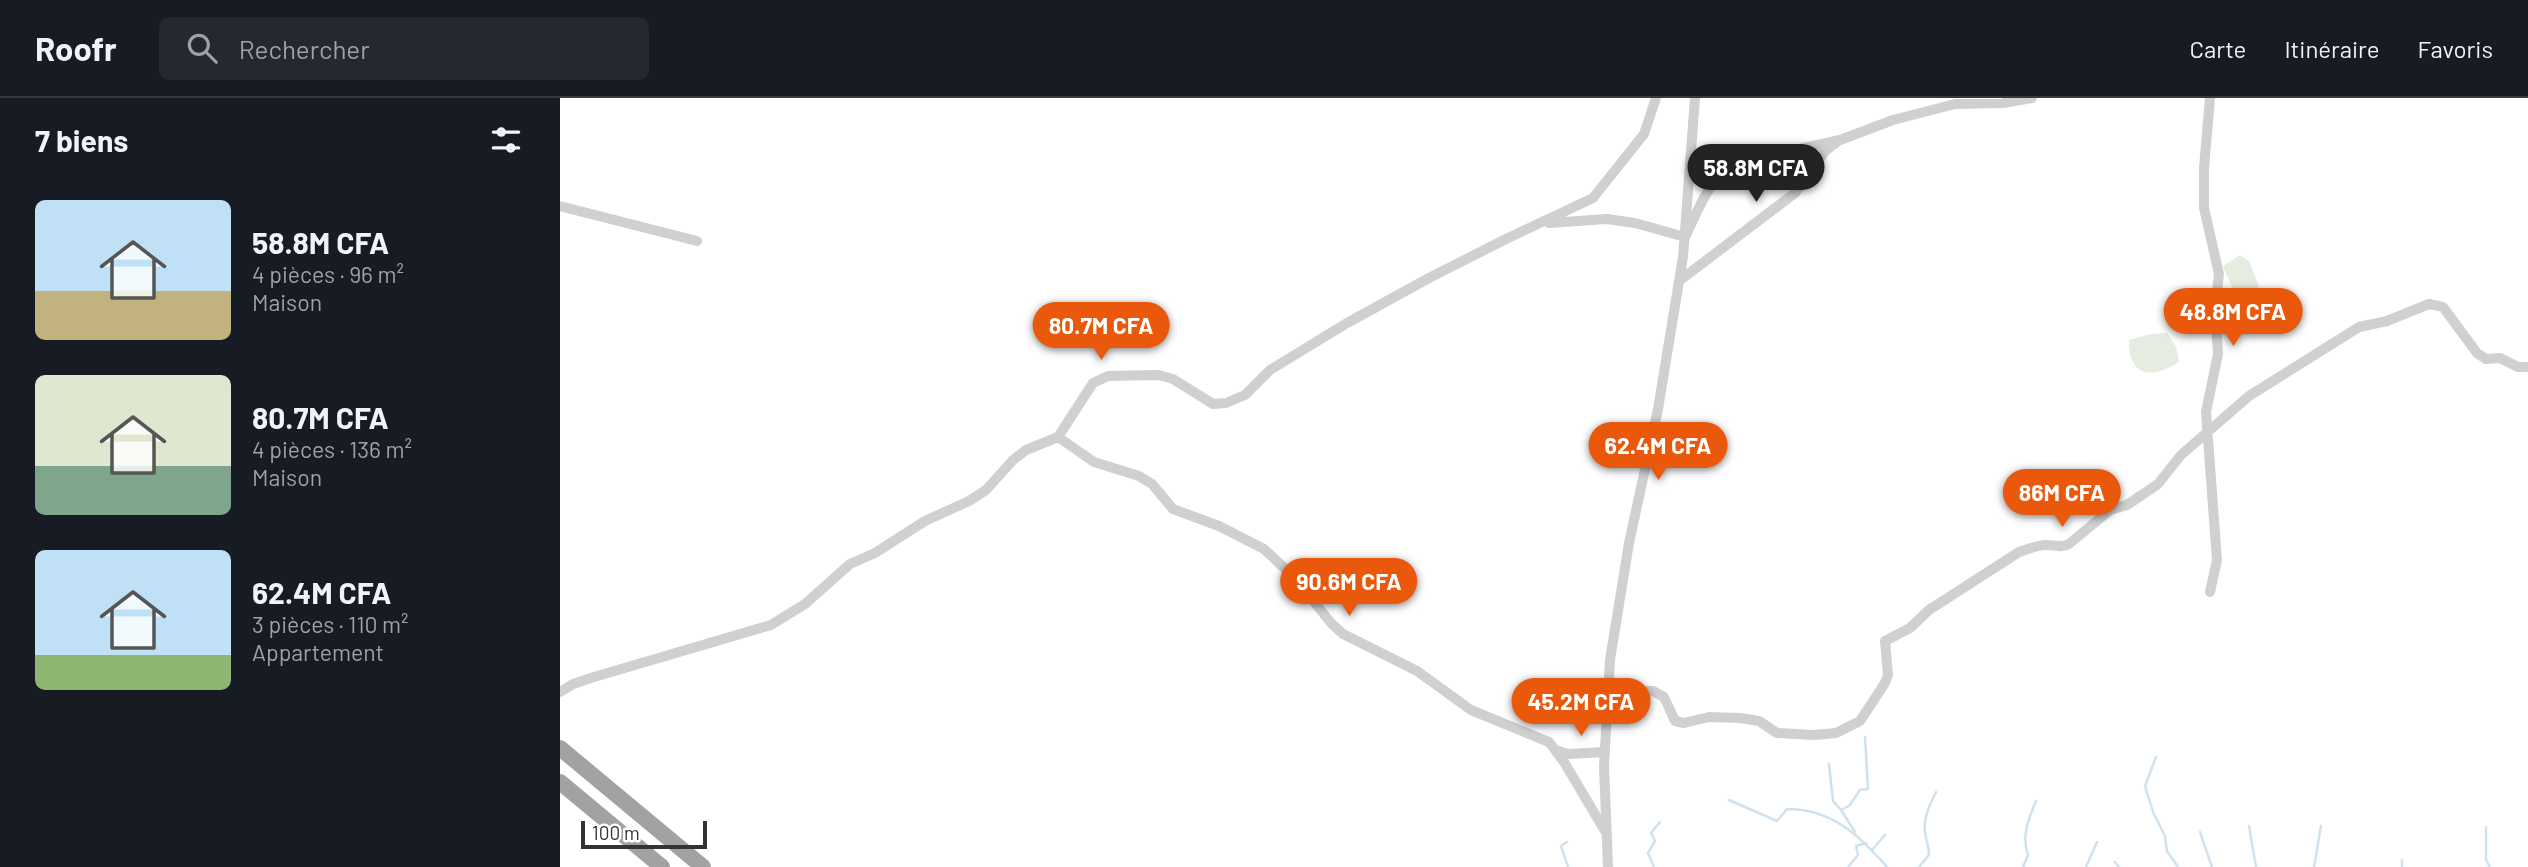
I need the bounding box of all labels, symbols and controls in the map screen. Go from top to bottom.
search box [159,17,649,80]
text: Roofr [35,28,117,68]
icon: search [183,29,221,67]
text: Rechercher [239,33,370,64]
text: Carte [2190,34,2246,63]
text: Itinéraire [2284,34,2380,63]
text: Favoris [2418,34,2493,63]
icon: filters [487,121,525,159]
text: 7 biens [35,122,128,158]
pin: 58.8M CFA [1676,144,1836,204]
text: 58.8M CFA [1703,153,1809,181]
text: 58.8M CFA [252,224,389,260]
icon: home [91,228,175,312]
text: 4 pièces · 96 m² [252,260,404,288]
text: Maison [252,288,322,316]
pin: 48.8M CFA [2153,288,2313,348]
text: 48.8M CFA [2180,297,2286,325]
pin: 80.7M CFA [1021,302,1181,362]
text: 80.7M CFA [1049,311,1153,339]
text: 80.7M CFA [252,399,389,435]
icon: home [91,403,175,487]
pin: 62.4M CFA [1578,422,1738,482]
text: 62.4M CFA [1605,431,1711,459]
text: 4 pièces · 136 m² [252,435,412,463]
text: Maison [252,463,322,491]
pin: 86M CFA [1997,470,2127,529]
text: 86M CFA [2019,478,2105,506]
pin: 90.6M CFA [1269,559,1429,618]
text: 90.6M CFA [1296,567,1402,595]
text: 62.4M CFA [252,574,391,610]
icon: home [91,578,175,662]
text: 3 pièces · 110 m² [252,610,409,638]
text: Appartement [252,638,384,666]
pin: 45.2M CFA [1501,678,1661,738]
text: 45.2M CFA [1528,687,1634,715]
scale bar [581,818,707,850]
text: 100 m [592,821,640,844]

